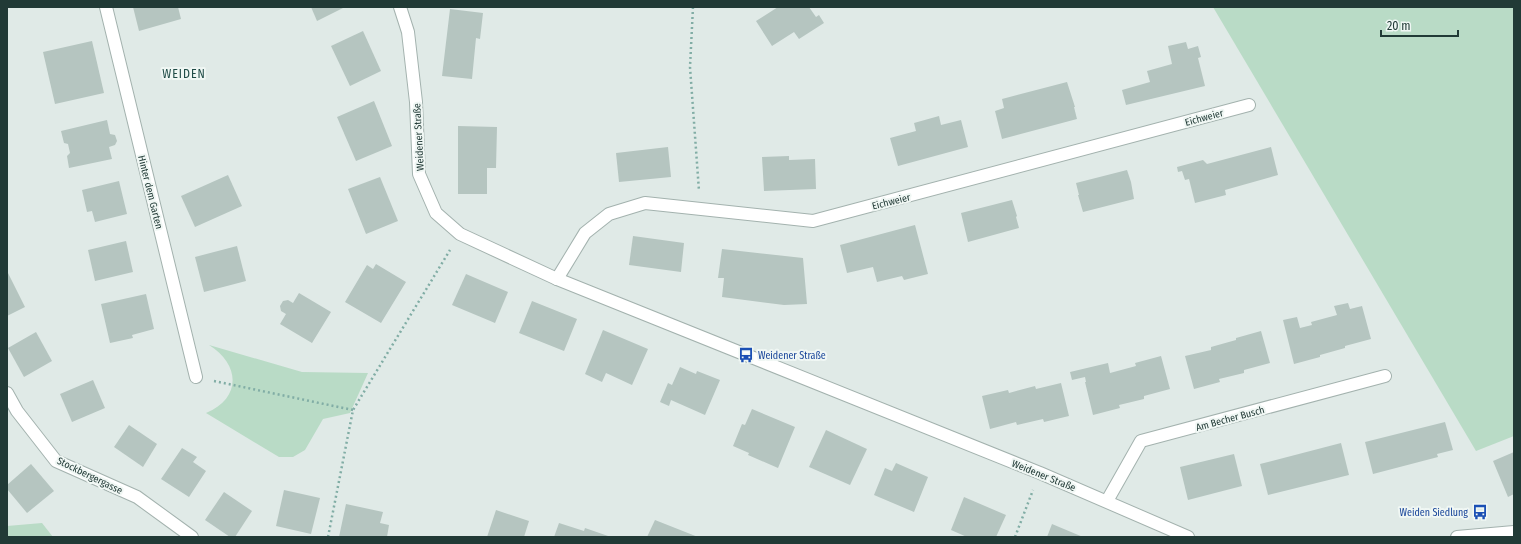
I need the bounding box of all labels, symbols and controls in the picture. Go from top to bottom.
scale bar [1381,12,1458,38]
text: 20 m [1387,19,1411,33]
district label: WEIDEN [162,67,206,81]
street label: Weidener Straße [411,103,427,171]
street label: Eichweier [1184,107,1225,129]
street label: Hinter dem Garten [135,154,165,230]
street label: Eichweier [871,191,912,213]
bus stop icon: Weidener Straße [737,346,755,364]
place label: Weidener Straße [758,350,826,362]
street label: Am Becher Busch [1195,404,1266,434]
street label: Stockbergergasse [55,455,124,497]
street label: Weidener Straße [1010,458,1077,494]
bus stop icon: Weiden Siedlung [1471,503,1489,521]
place label: Weiden Siedlung [1400,507,1468,519]

